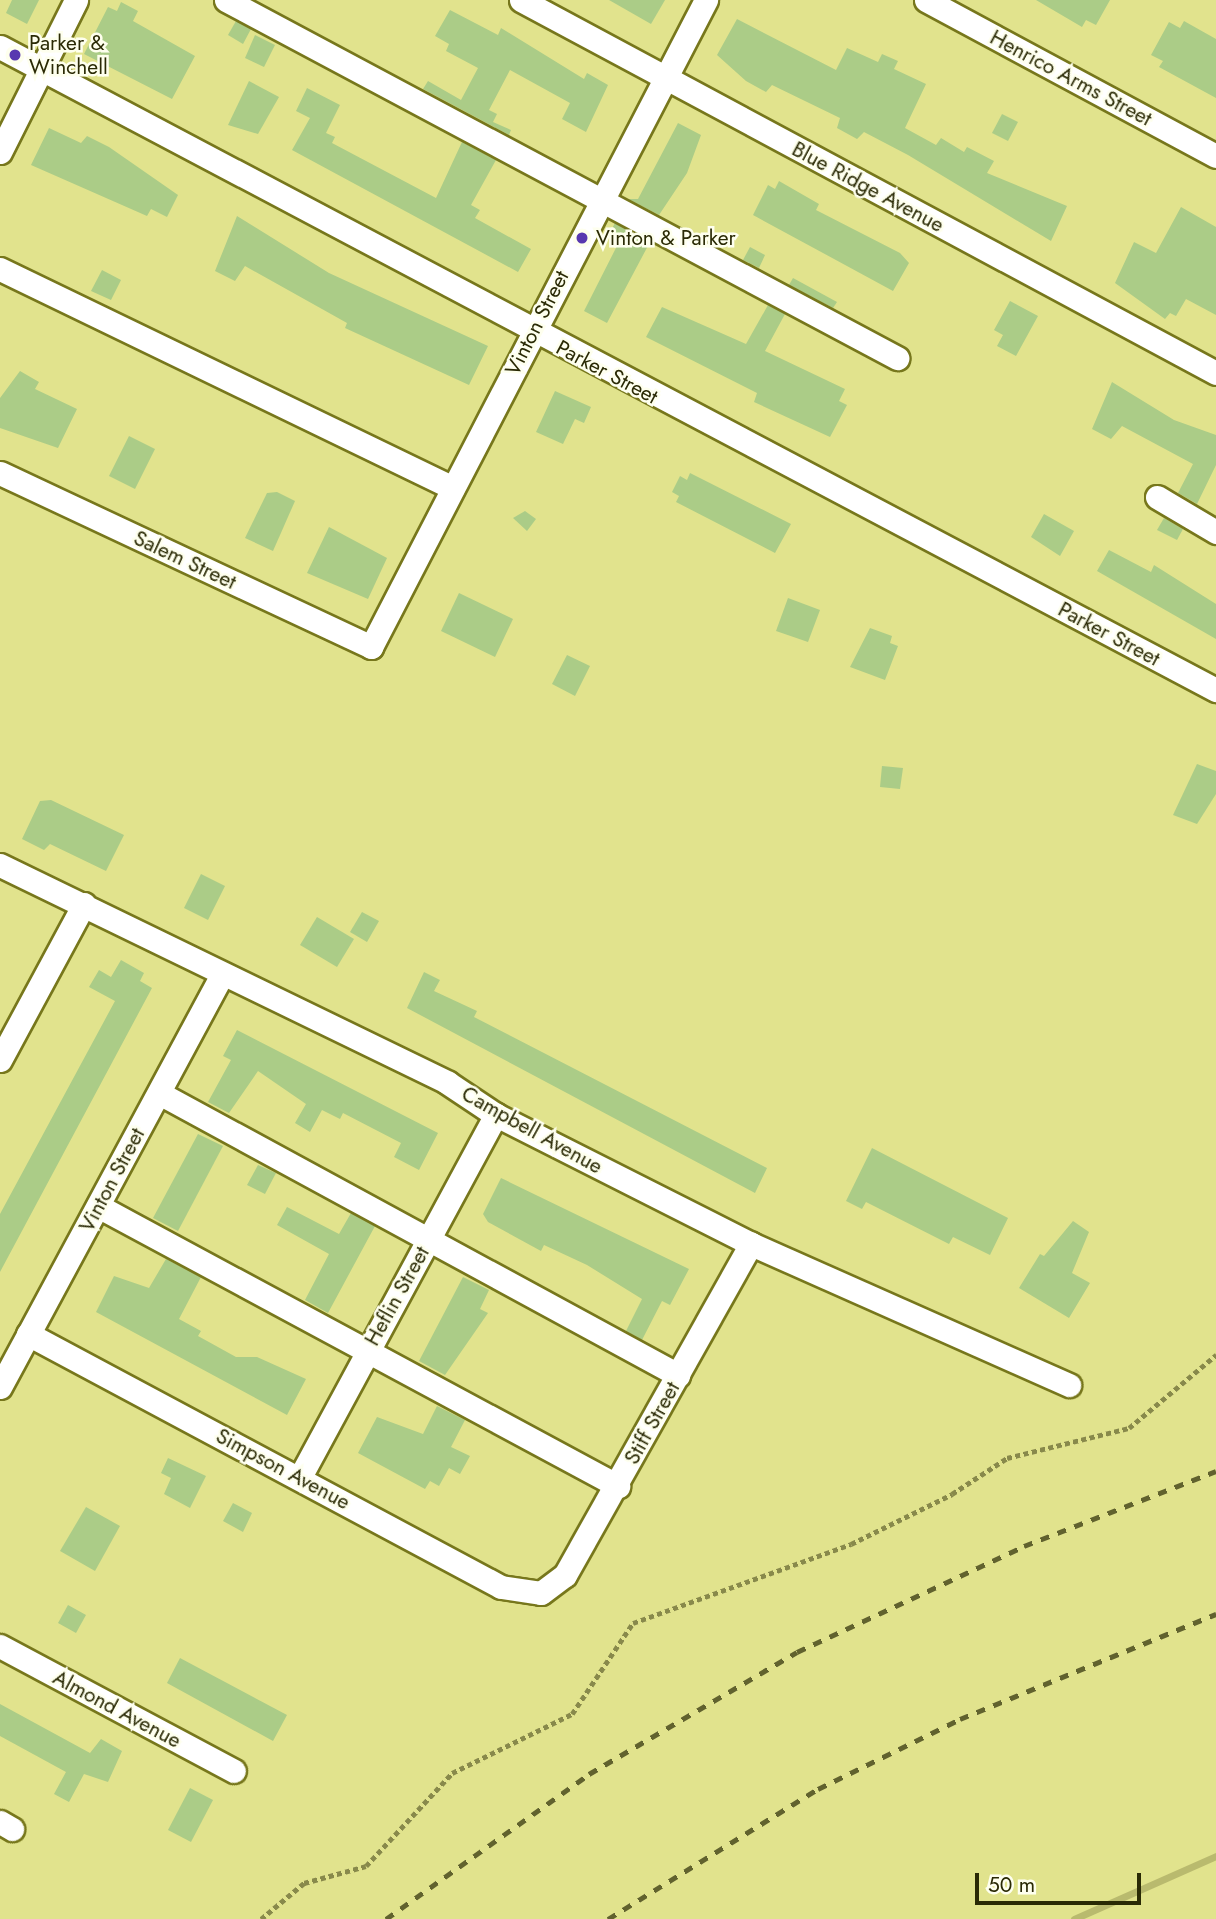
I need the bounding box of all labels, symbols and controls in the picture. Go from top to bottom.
street label: Henrico Arms Street [986,25,1156,131]
place label: Parker & Winchell [29,30,108,80]
marker: Parker & Winchell [7,47,23,63]
street label: Blue Ridge Avenue [788,136,948,238]
place label: Vinton & Parker [596,225,736,251]
marker: Vinton & Parker [574,230,590,246]
street label: Vinton Street [500,266,574,380]
street label: Parker Street [552,335,662,409]
street label: Salem Street [130,525,240,595]
street label: Parker Street [1054,597,1164,671]
street label: Campbell Avenue [457,1081,607,1179]
street label: Vinton Street [74,1124,150,1236]
street label: Heflin Street [359,1242,435,1350]
street label: Stiff Street [619,1377,685,1469]
street label: Simpson Avenue [212,1423,354,1515]
street label: Almond Avenue [49,1665,185,1753]
scale bar [978,1860,1144,1904]
text: 50 m [988,1870,1035,1900]

